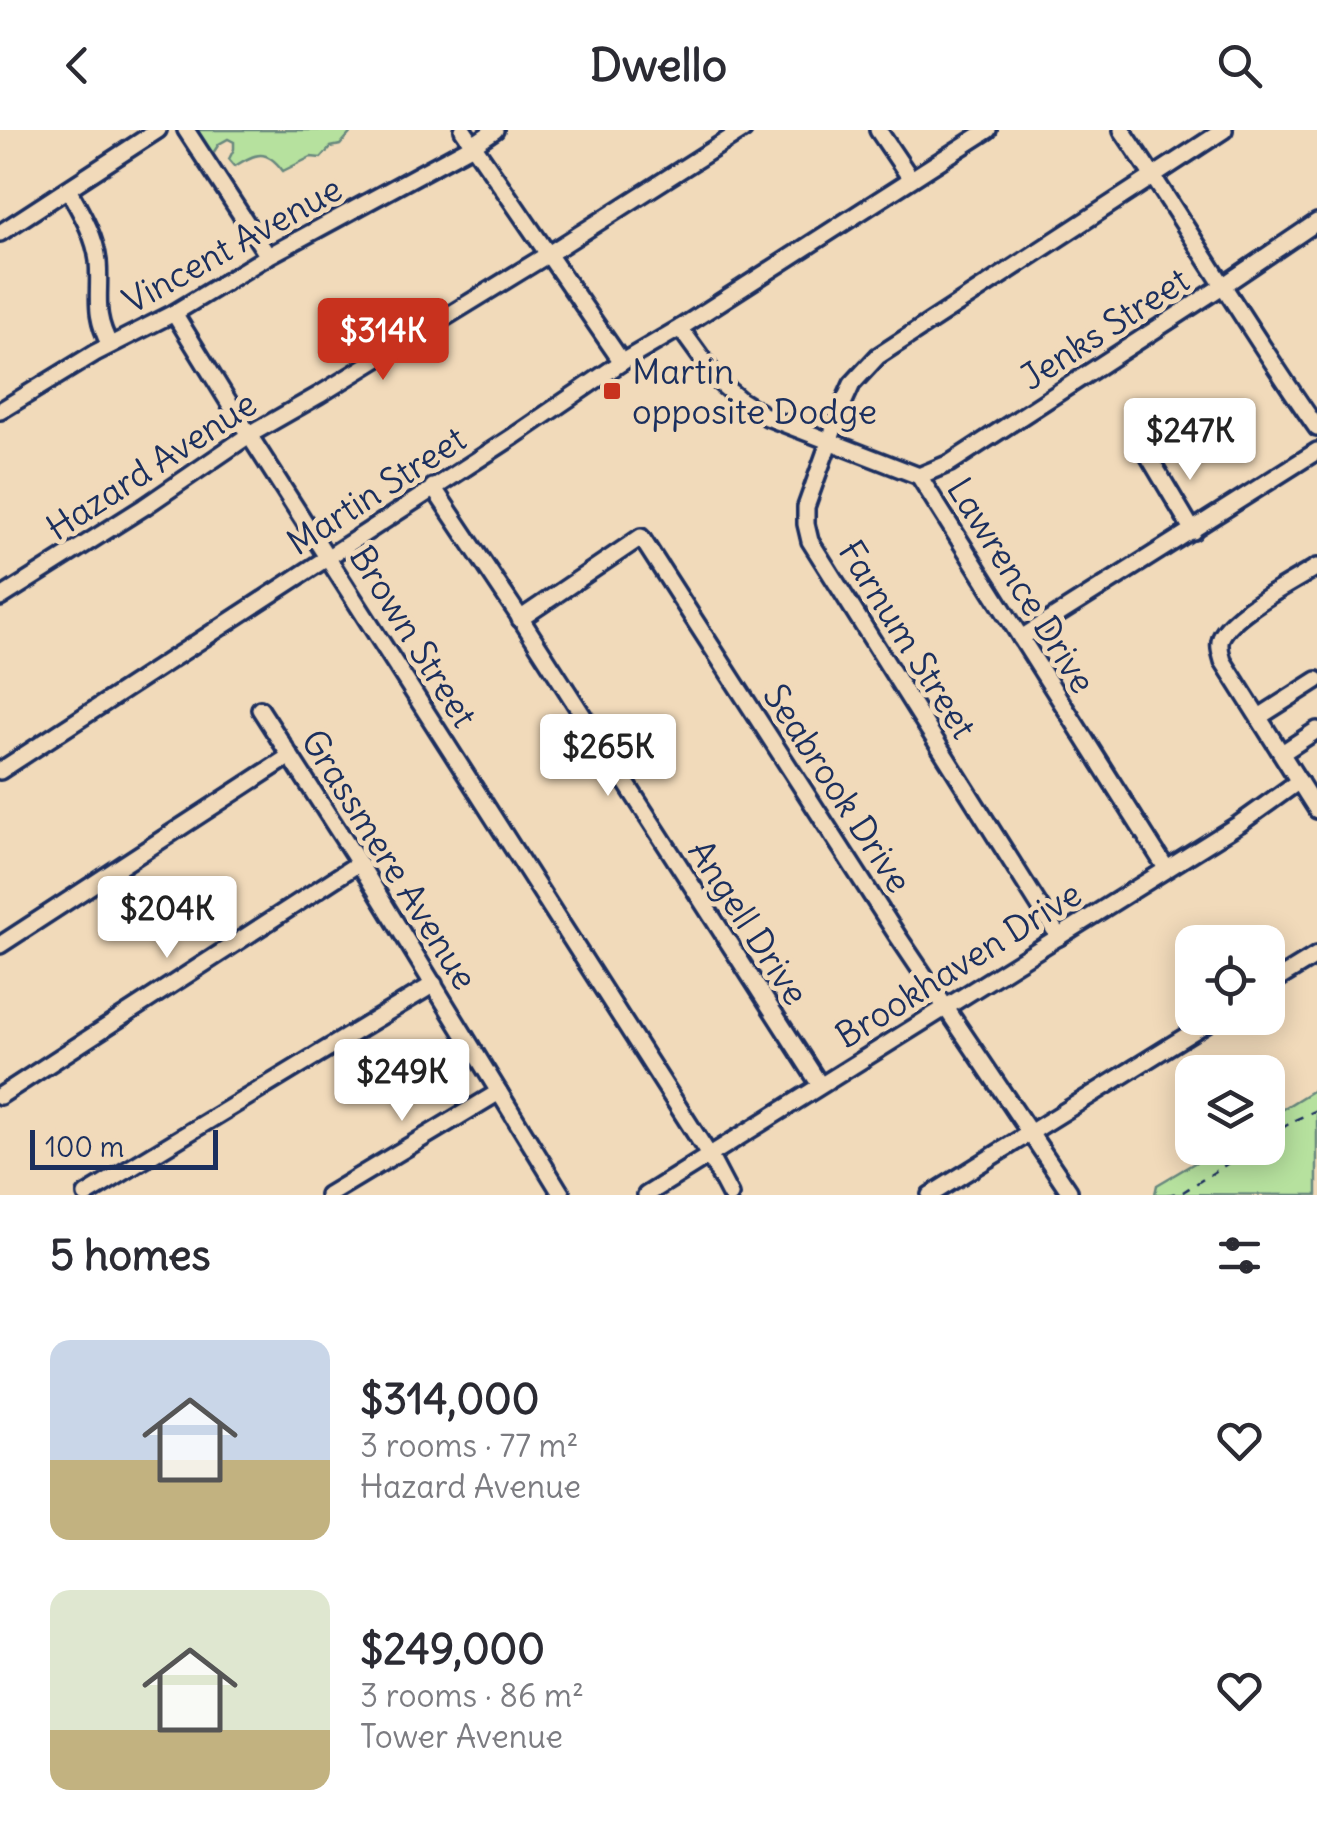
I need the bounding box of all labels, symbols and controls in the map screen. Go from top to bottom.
text: Dwello [590,37,727,93]
icon: back [50,38,105,93]
icon: search [1212,38,1267,93]
street label: Vincent Avenue [115,166,349,322]
street label: Jenks Street [1011,257,1197,399]
pin: $314K [313,298,453,383]
text: $314K [340,310,426,351]
place label: Martin opposite Dodge [632,349,877,433]
marker: Martin opposite Dodge [601,380,623,402]
street label: Hazard Avenue [38,381,264,549]
pin: $247K [1120,398,1260,483]
text: $247K [1146,410,1234,451]
street label: Martin Street [278,416,474,564]
street label: Lawrence Drive [938,469,1106,701]
street label: Farnum Street [830,532,986,746]
street label: Brown Street [341,537,487,735]
street label: Seabrook Drive [754,675,922,901]
pin: $265K [538,714,678,799]
street label: Grassmere Avenue [292,721,488,997]
text: $265K [562,726,654,767]
street label: Angell Drive [679,831,819,1013]
street label: Brookhaven Drive [827,871,1089,1057]
pin: $204K [97,876,237,961]
text: $204K [120,888,214,929]
map controls [1175,925,1285,1165]
button: locate [1175,925,1285,1035]
pin: $249K [332,1039,472,1124]
text: $249K [356,1051,448,1092]
button: layers [1175,1055,1285,1165]
scale bar [30,1125,218,1170]
text: 100 m [45,1129,124,1165]
icon: filters [1212,1228,1267,1283]
text: 5 homes [50,1229,211,1281]
text: $314,000 [360,1373,539,1425]
icon: home [130,1380,250,1500]
icon: heart [1212,1413,1267,1468]
text: 3 rooms · 77 m² [360,1425,579,1466]
text: Hazard Avenue [360,1466,581,1507]
text: $249,000 [360,1623,545,1675]
icon: home [130,1630,250,1750]
icon: heart [1212,1663,1267,1718]
text: 3 rooms · 86 m² [360,1675,584,1716]
text: Tower Avenue [360,1716,563,1757]

